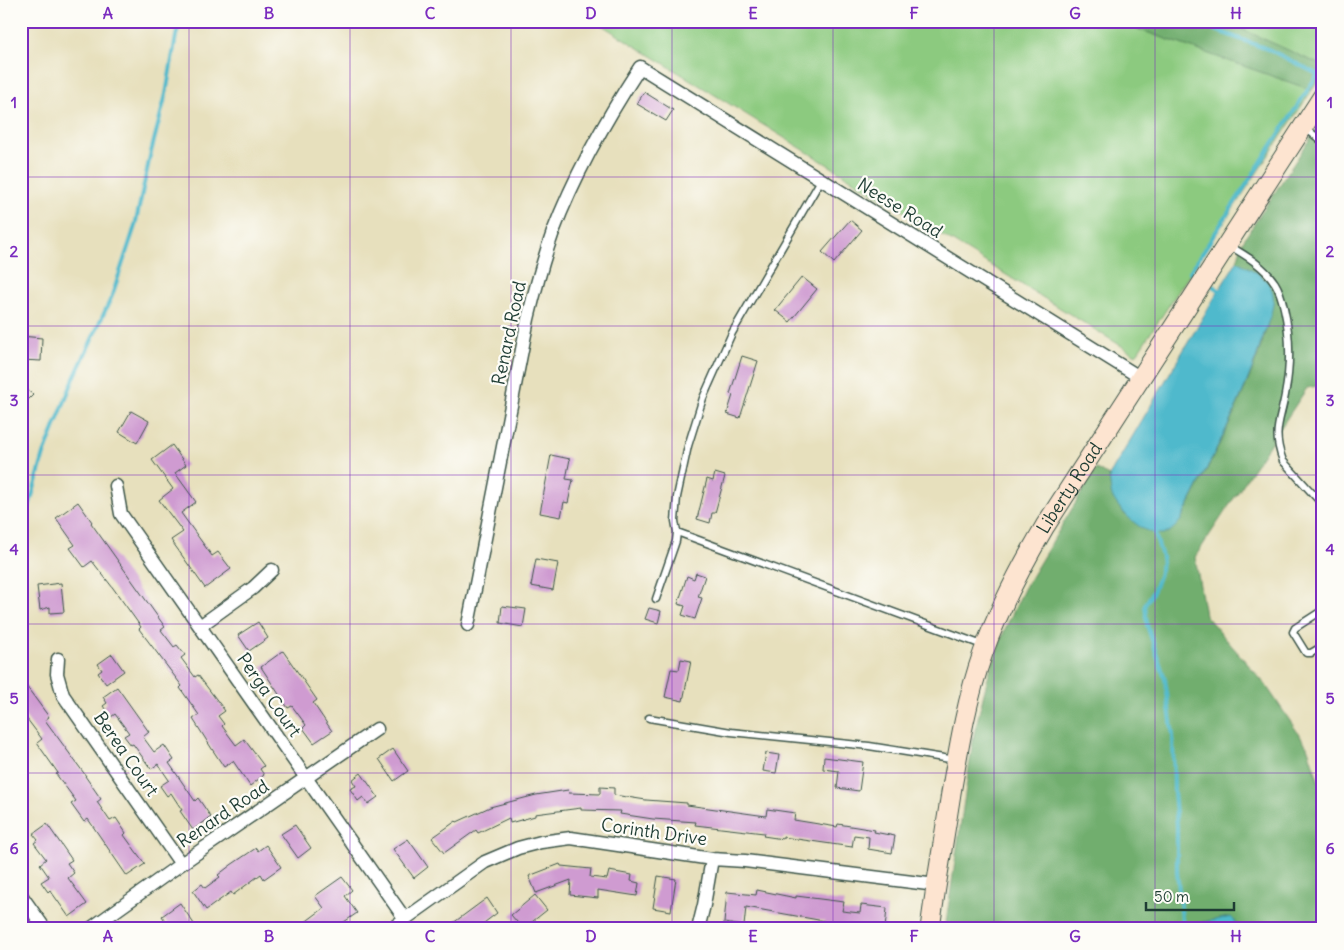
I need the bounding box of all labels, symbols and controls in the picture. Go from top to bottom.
text: A [103,3,113,23]
text: B [264,3,275,23]
text: C [425,3,436,23]
text: D [585,3,597,23]
text: E [748,3,758,23]
text: F [909,3,919,23]
text: G [1069,3,1081,23]
text: H [1230,3,1242,23]
text: 1 [11,92,17,112]
text: 1 [1327,92,1333,112]
street label: Neese Road [853,172,947,243]
text: 2 [10,241,19,261]
text: 2 [1326,241,1335,261]
street label: Renard Road [486,278,531,387]
text: 3 [9,390,19,410]
text: 3 [1325,390,1335,410]
street label: Liberty Road [1031,438,1107,537]
text: 4 [9,539,19,559]
text: 4 [1325,539,1335,559]
street label: Perga Court [232,648,307,741]
text: 5 [9,688,19,708]
text: 5 [1325,688,1335,708]
street label: Berea Court [89,707,164,801]
street label: Renard Road [172,774,273,853]
street label: Corinth Drive [600,813,709,850]
text: 6 [9,838,19,858]
text: 6 [1325,838,1335,858]
scale bar [1146,880,1234,912]
text: 50 m [1154,887,1189,906]
text: A [103,926,113,946]
text: B [264,926,275,946]
text: C [425,926,436,946]
text: D [585,926,597,946]
text: E [748,926,758,946]
text: F [909,926,919,946]
text: G [1069,926,1081,946]
text: H [1230,926,1242,946]

